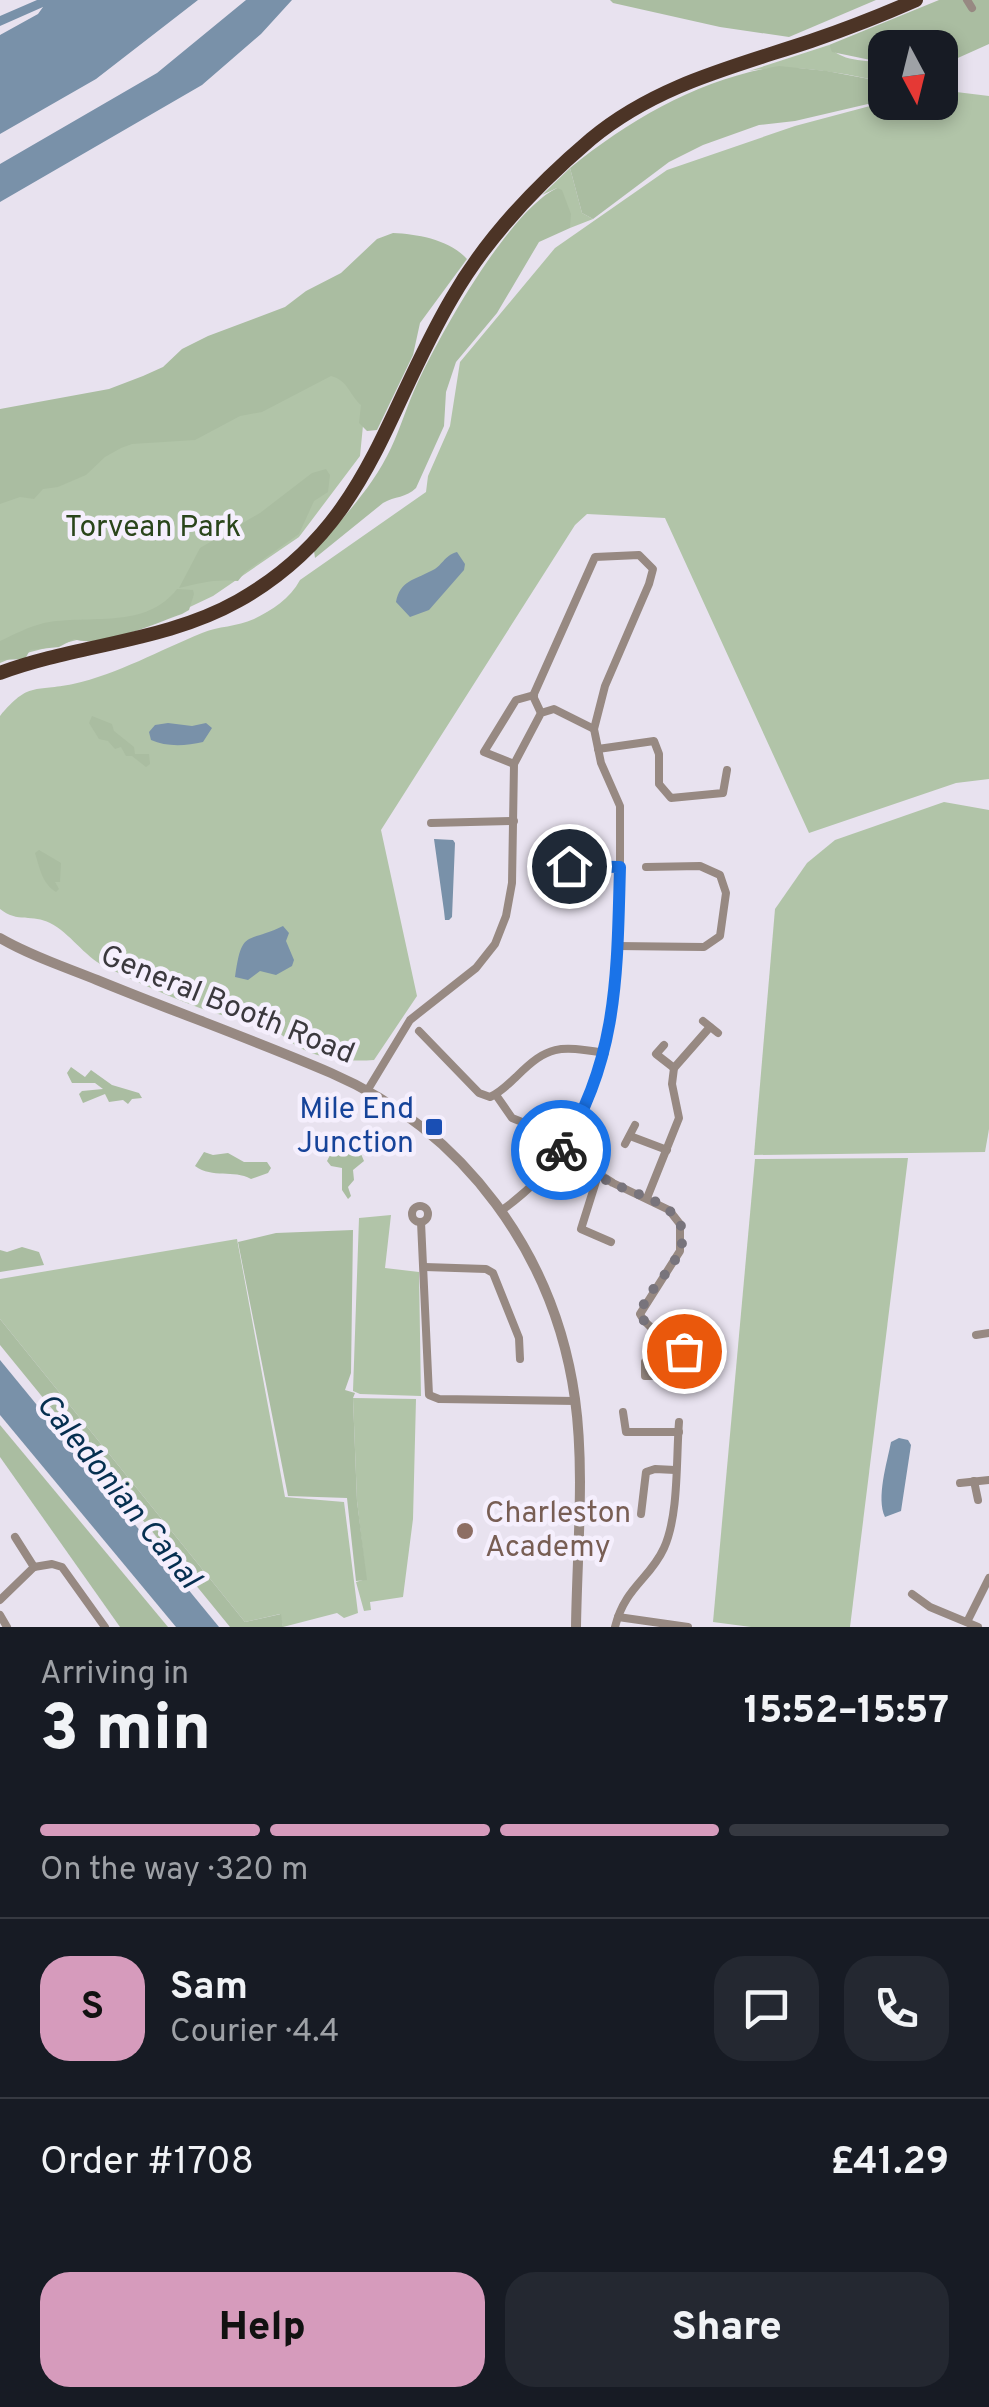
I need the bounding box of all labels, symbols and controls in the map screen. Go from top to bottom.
north arrow [868,30,958,120]
map controls [868,30,958,120]
park label: Torvean Park [65,510,241,547]
pin [527,824,612,909]
icon: home [542,839,597,894]
street label: General Booth Road [95,938,359,1074]
place label: Mile End Junction [297,1092,414,1163]
courier [511,1100,611,1200]
marker: Mile End Junction [423,1116,445,1138]
icon: bike [534,1123,589,1178]
pin [642,1309,727,1394]
icon: bag [657,1324,712,1379]
water label: Caledonian Canal [26,1386,209,1599]
place label: Charleston Academy [485,1496,631,1567]
marker: Charleston Academy [454,1520,476,1542]
text: Arriving in [40,1655,189,1695]
text: 15:52–15:57 [744,1688,949,1737]
text: 3 min [40,1691,211,1773]
text: On the way · 320 m [40,1851,308,1891]
button: chat [714,1956,819,2061]
button: phone [844,1956,949,2061]
text: Sam [170,1964,248,2013]
text: S [81,1984,104,2033]
text: Courier · 4.4 [170,2013,339,2053]
text: Order #1708 [40,2139,254,2188]
text: £41.29 [830,2139,949,2188]
button: Help [40,2272,485,2387]
button: Share [505,2272,949,2387]

